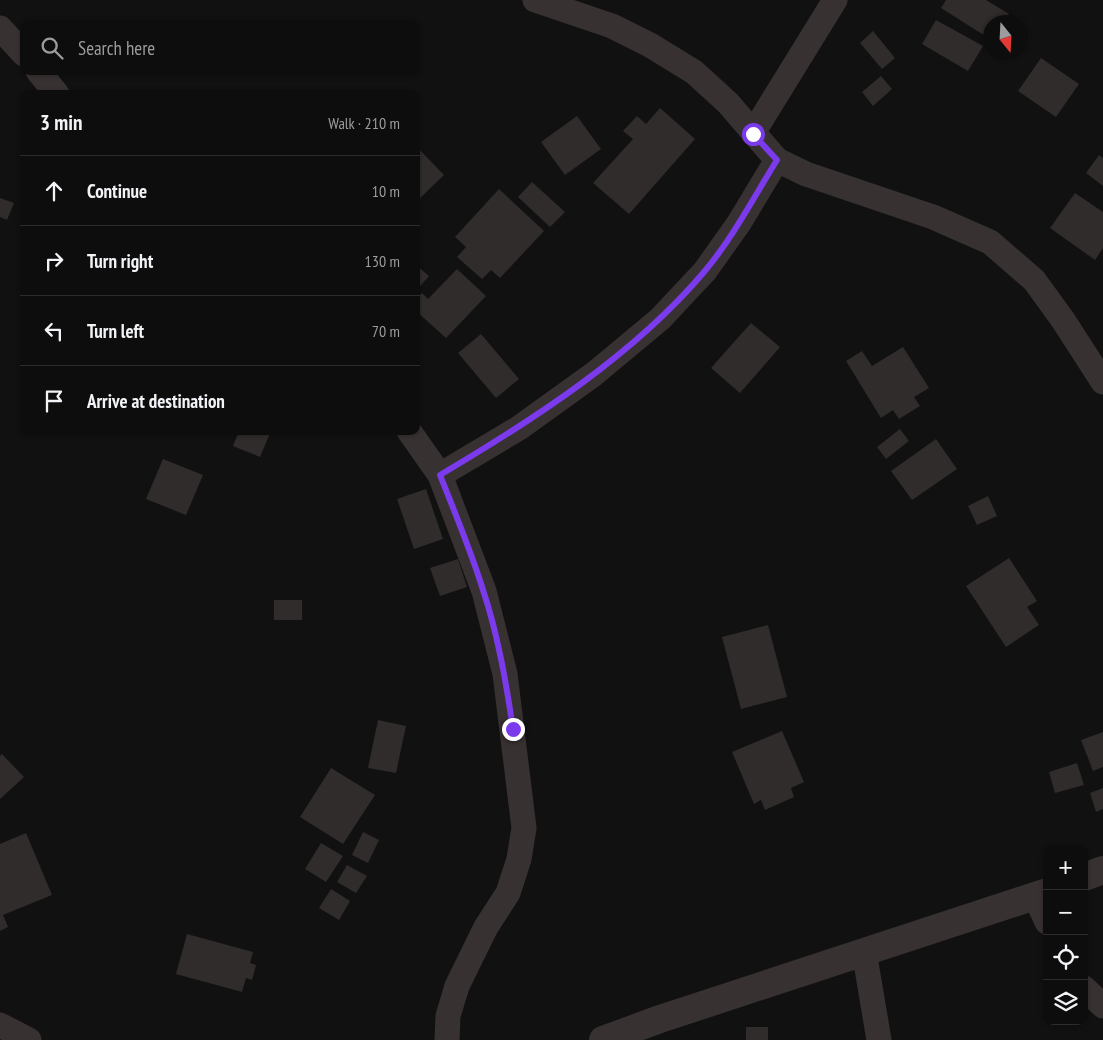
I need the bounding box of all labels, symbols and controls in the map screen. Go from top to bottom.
north arrow [983,15,1028,60]
search box [20,20,420,75]
icon: search [38,34,66,62]
text: Search here [78,36,155,60]
text: 3 min [40,109,82,136]
text: Walk · 210 m [328,113,400,133]
route start [742,123,765,146]
icon: ahead [40,177,68,205]
text: Continue [87,179,147,203]
text: 10 m [372,181,400,201]
icon: right [40,247,68,275]
text: Turn right [87,249,153,273]
text: 130 m [365,251,400,271]
icon: left [40,317,68,345]
text: Turn left [87,319,144,343]
text: 70 m [372,321,400,341]
icon: arrive [40,387,68,415]
text: Arrive at destination [87,389,225,413]
route end [502,718,525,741]
map controls [1043,845,1088,1025]
button: + [1043,845,1088,890]
button: − [1043,890,1088,935]
button: locate [1043,935,1088,980]
button: layers [1043,980,1088,1025]

